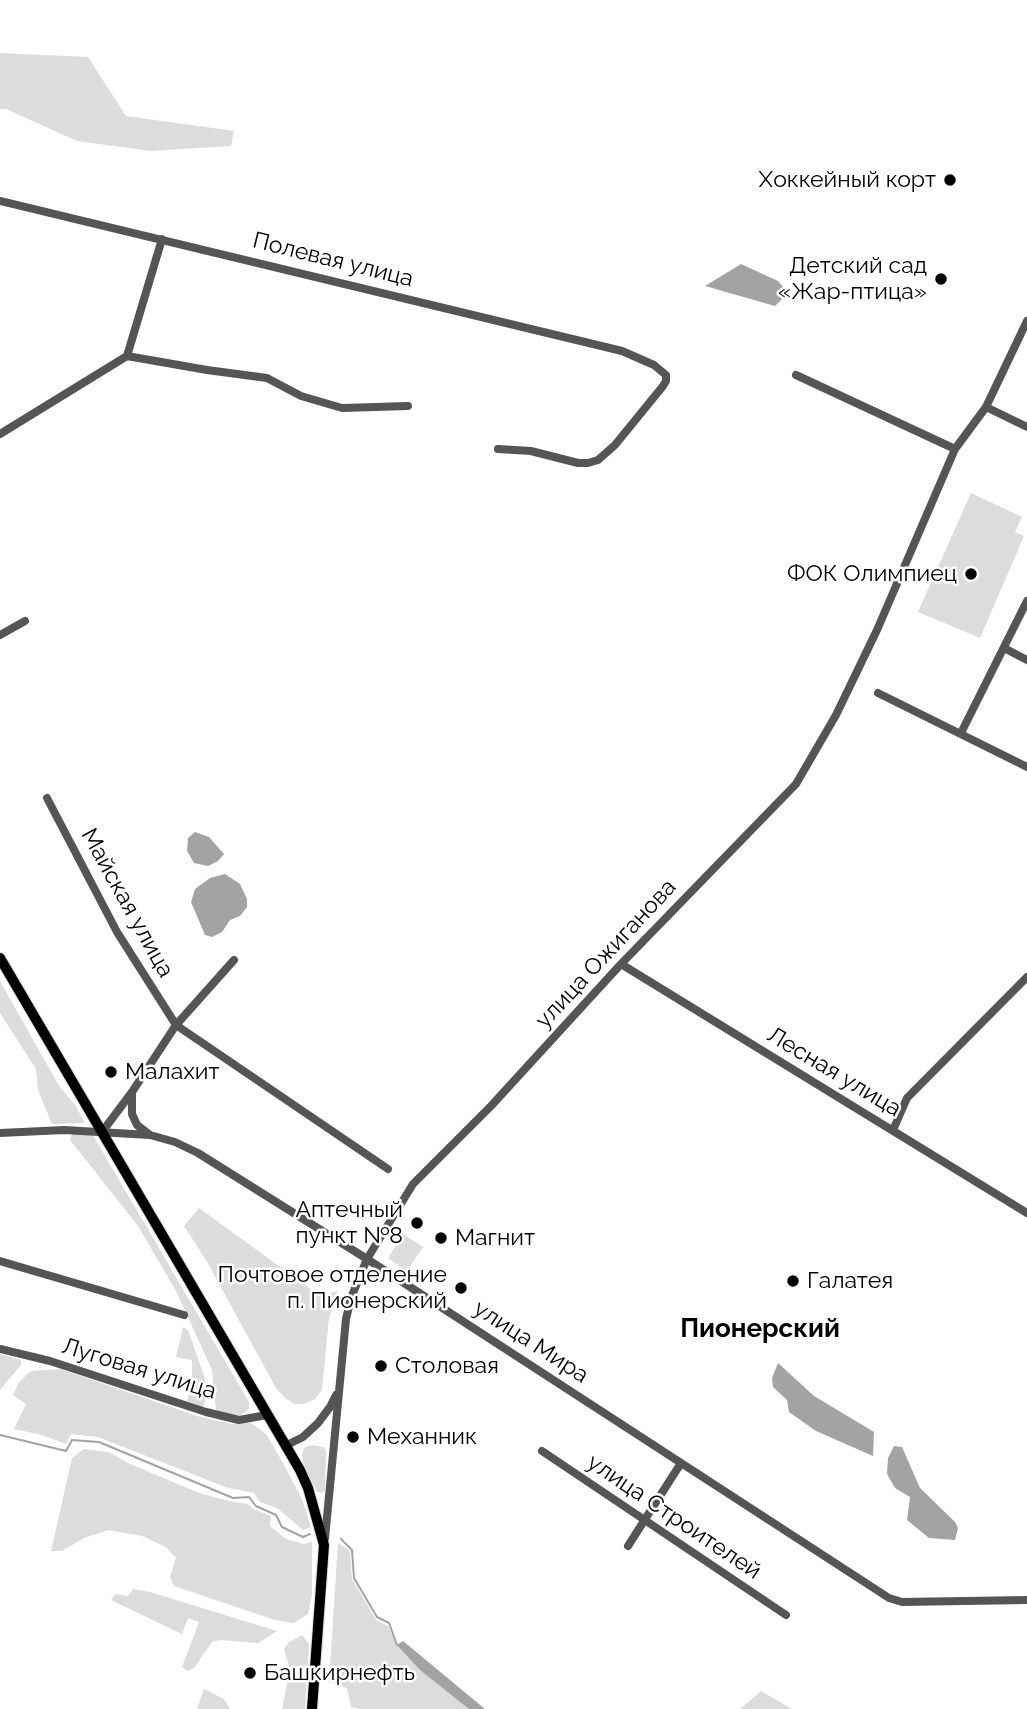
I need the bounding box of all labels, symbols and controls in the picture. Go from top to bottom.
place label: Хоккейный корт [759,166,936,194]
marker: Хоккейный корт [942,172,958,188]
street label: Полевая улица [250,227,416,293]
place label: Детский сад «Жар-птица» [778,252,927,306]
marker: Детский сад «Жар-птица» [933,271,949,287]
place label: ФОК Олимпиец [787,560,957,588]
marker: ФОК Олимпиец [963,566,979,582]
street label: Майская улица [75,824,179,982]
street label: улица Ожиганова [530,874,682,1034]
street label: Лесная улица [762,1021,906,1123]
place label: Малахит [125,1058,219,1086]
marker: Малахит [103,1064,119,1080]
place label: Аптечный пункт №8 [295,1196,403,1250]
marker: Аптечный пункт №8 [409,1215,425,1231]
place label: Магнит [455,1224,535,1252]
marker: Магнит [433,1230,449,1246]
place label: Почтовое отделение п. Пионерский [218,1261,447,1315]
place label: Галатея [807,1267,893,1295]
marker: Галатея [785,1273,801,1289]
marker: Почтовое отделение п. Пионерский [453,1280,469,1296]
street label: улица Мира [468,1295,594,1389]
district label: Пионерский [680,1313,840,1345]
street label: Луговая улица [59,1332,219,1406]
place label: Столовая [395,1352,499,1380]
marker: Столовая [373,1358,389,1374]
place label: Механник [367,1423,477,1451]
marker: Механник [345,1429,361,1445]
street label: улица Строителей [582,1449,766,1585]
place label: Башкирнефть [264,1659,415,1687]
marker: Башкирнефть [242,1665,258,1681]

